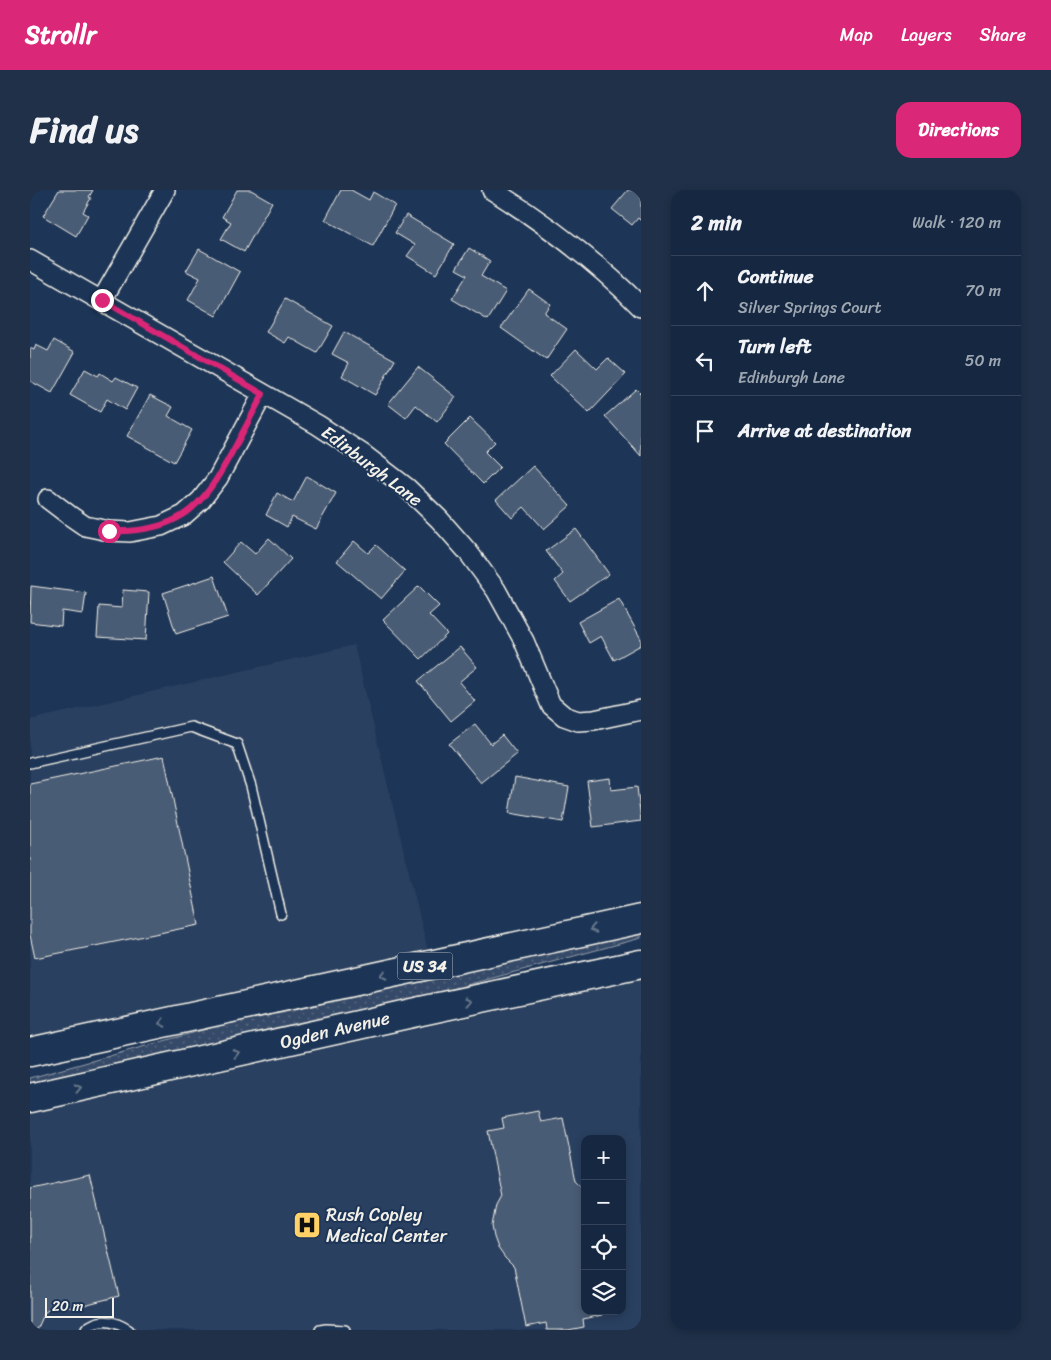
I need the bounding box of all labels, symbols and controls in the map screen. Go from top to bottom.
text: Strollr [25,14,96,56]
text: Map [840,19,873,51]
text: Layers [901,19,952,51]
text: Share [980,19,1026,51]
text: Find us [30,99,138,161]
button: Directions [896,102,1021,158]
text: 2 min [691,204,742,242]
text: Walk · 120 m [912,208,1001,237]
text: Continue [738,260,814,293]
text: 70 m [965,276,1001,305]
icon: ahead [691,277,719,305]
route end [91,289,114,312]
text: Silver Springs Court [738,293,881,322]
text: Turn left [738,330,811,363]
text: 50 m [965,346,1001,375]
icon: left [691,347,719,375]
text: Edinburgh Lane [738,363,845,392]
text: Arrive at destination [738,414,911,447]
street label: Edinburgh Lane [314,417,430,515]
icon: arrive [691,417,719,445]
route start [98,520,121,543]
one-way arrow [589,923,598,934]
road number: US 34 [398,952,452,979]
one-way arrow [379,969,388,980]
one-way arrow [464,996,473,1007]
street label: Ogden Avenue [277,1002,393,1058]
one-way arrow [158,1017,167,1028]
one-way arrow [232,1048,241,1058]
one-way arrow [73,1083,82,1094]
map controls [581,1135,626,1315]
button: + [581,1135,626,1180]
button: − [581,1180,626,1225]
place label: Rush Copley Medical Center [326,1199,449,1252]
hospital icon: Rush Copley Medical Center [292,1210,322,1240]
button: locate [581,1225,626,1270]
button: layers [581,1270,626,1315]
text: 20 m [52,1294,83,1319]
scale bar [45,1295,114,1318]

